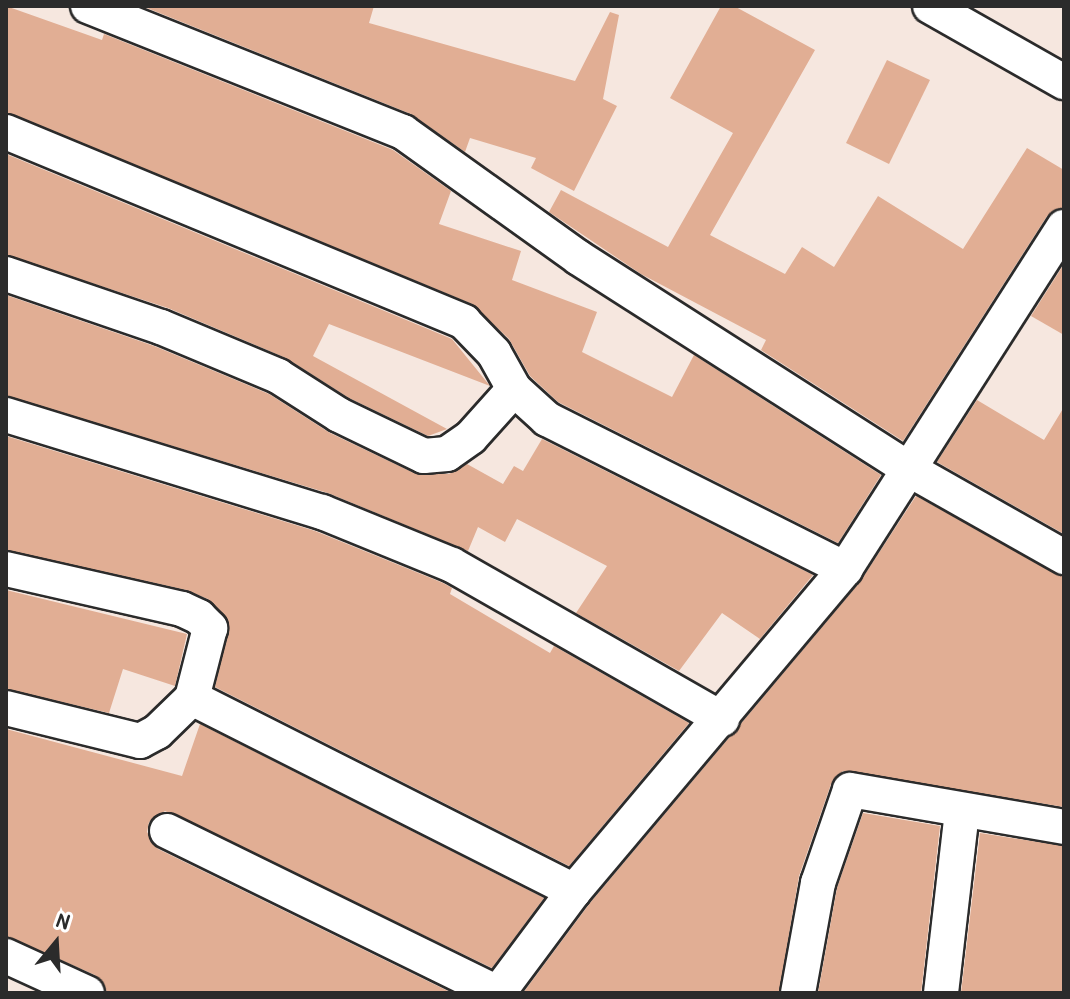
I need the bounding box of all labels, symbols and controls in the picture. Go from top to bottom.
north arrow [16,903,96,983]
text: N [53,904,74,936]

